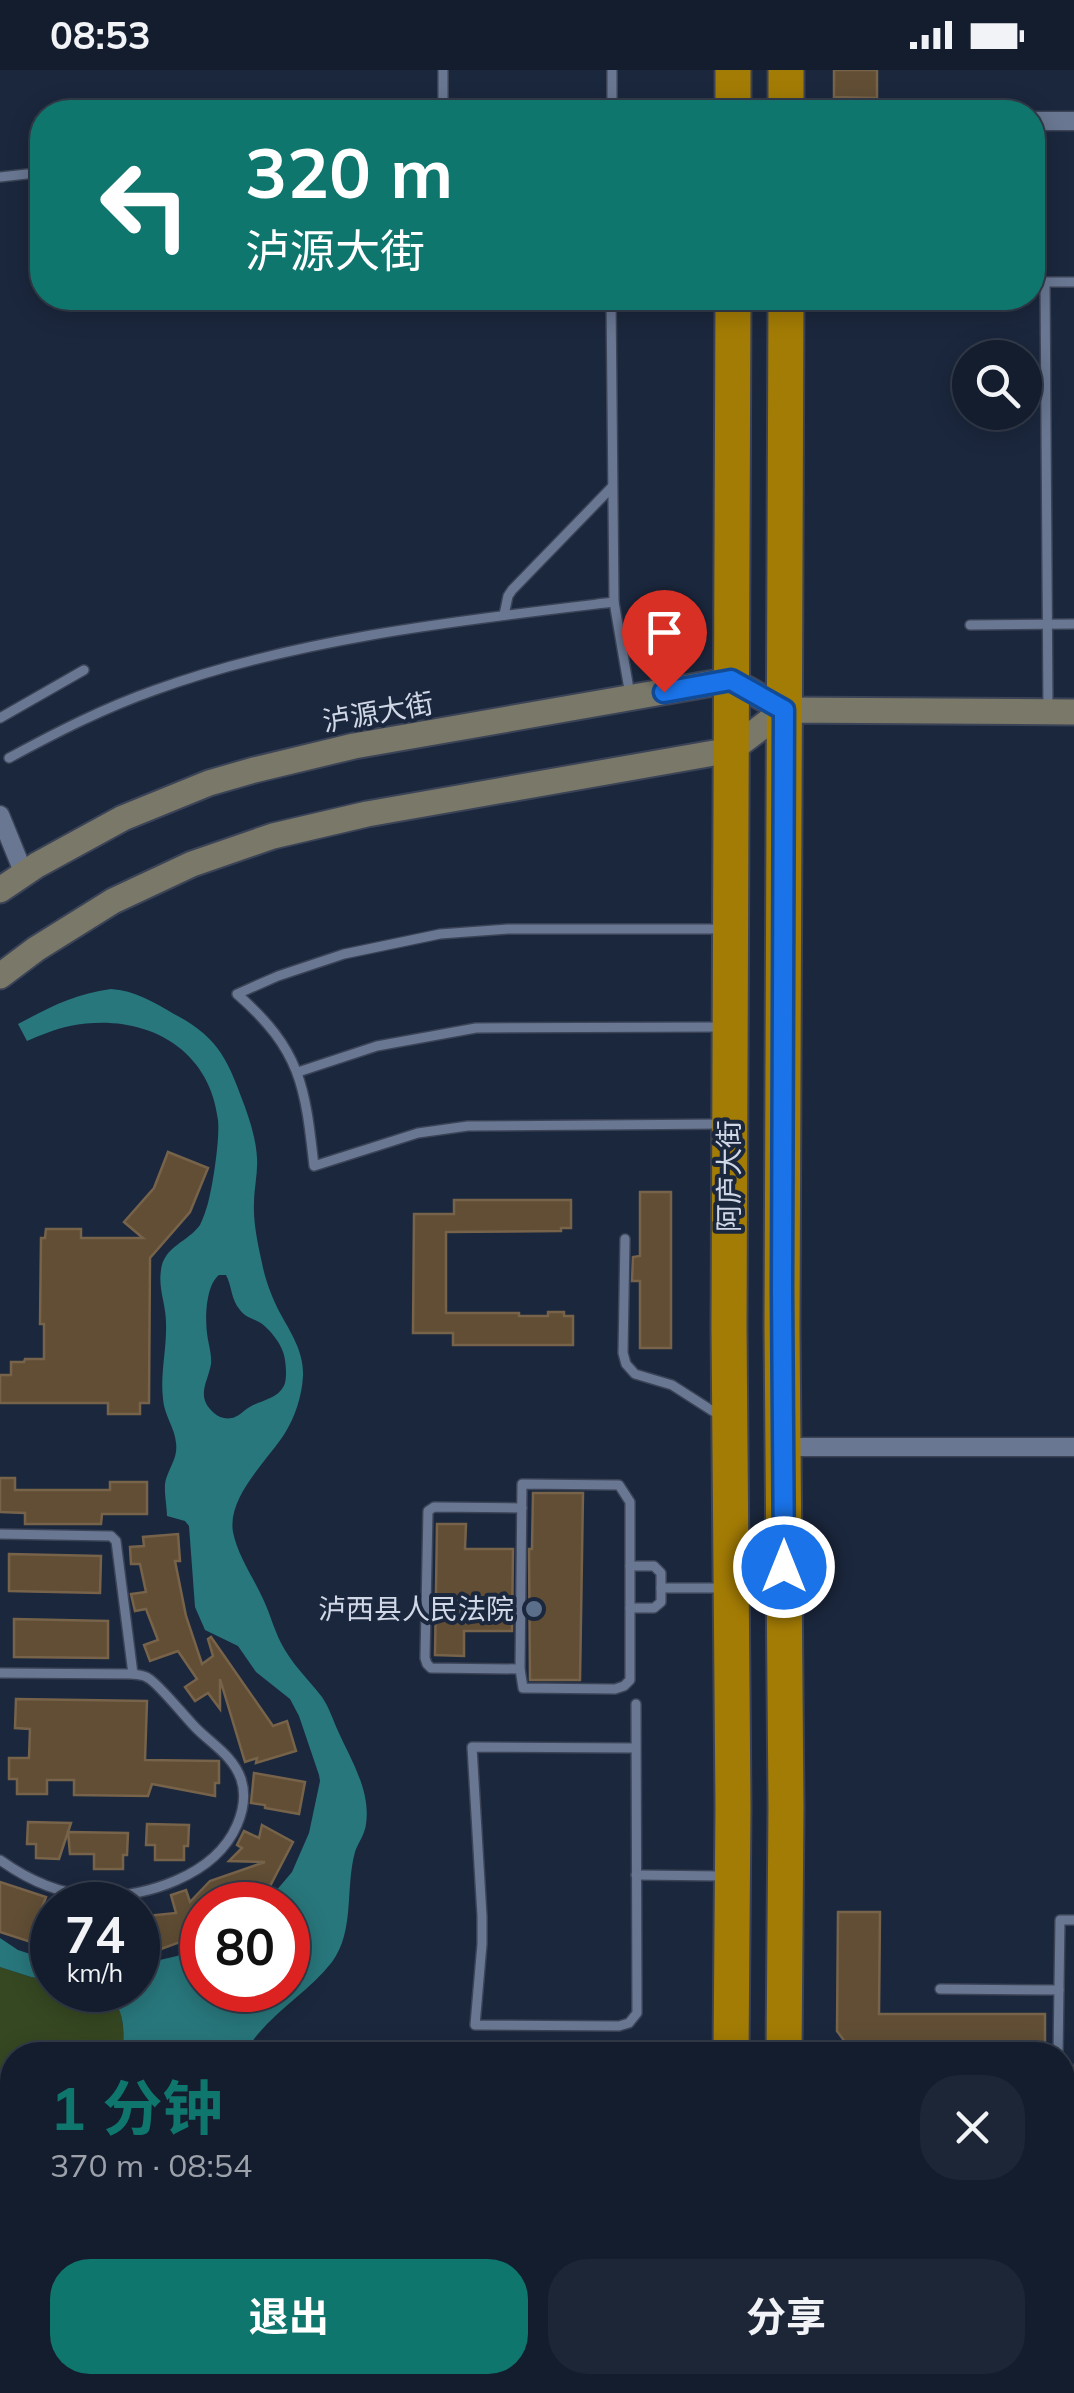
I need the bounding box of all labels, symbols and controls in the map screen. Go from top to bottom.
text: 08:53 [50,11,151,59]
text: 320 m [245,128,453,216]
icon: left [80,140,210,270]
text: 泸源大街 [245,222,425,278]
map controls [952,340,1042,430]
button: search [952,340,1042,430]
pin [622,590,707,693]
icon: arrive [637,605,692,660]
street label: 泸源大街 [320,685,436,738]
street label: 阿庐大街 [711,1120,746,1232]
position arrow [732,1515,836,1619]
place label: 泸西县人民法院 [318,1591,514,1626]
marker: 泸西县人民法院 [523,1598,545,1620]
speed limit sign: 80 [180,1882,310,2012]
text: 74 [65,1903,125,1966]
text: km/h [67,1957,123,1988]
text: 1 分钟 [50,2070,222,2145]
button: close [920,2075,1025,2180]
text: 370 m · 08:54 [50,2145,252,2185]
button: 退出 [50,2259,528,2374]
button: 分享 [548,2259,1025,2374]

